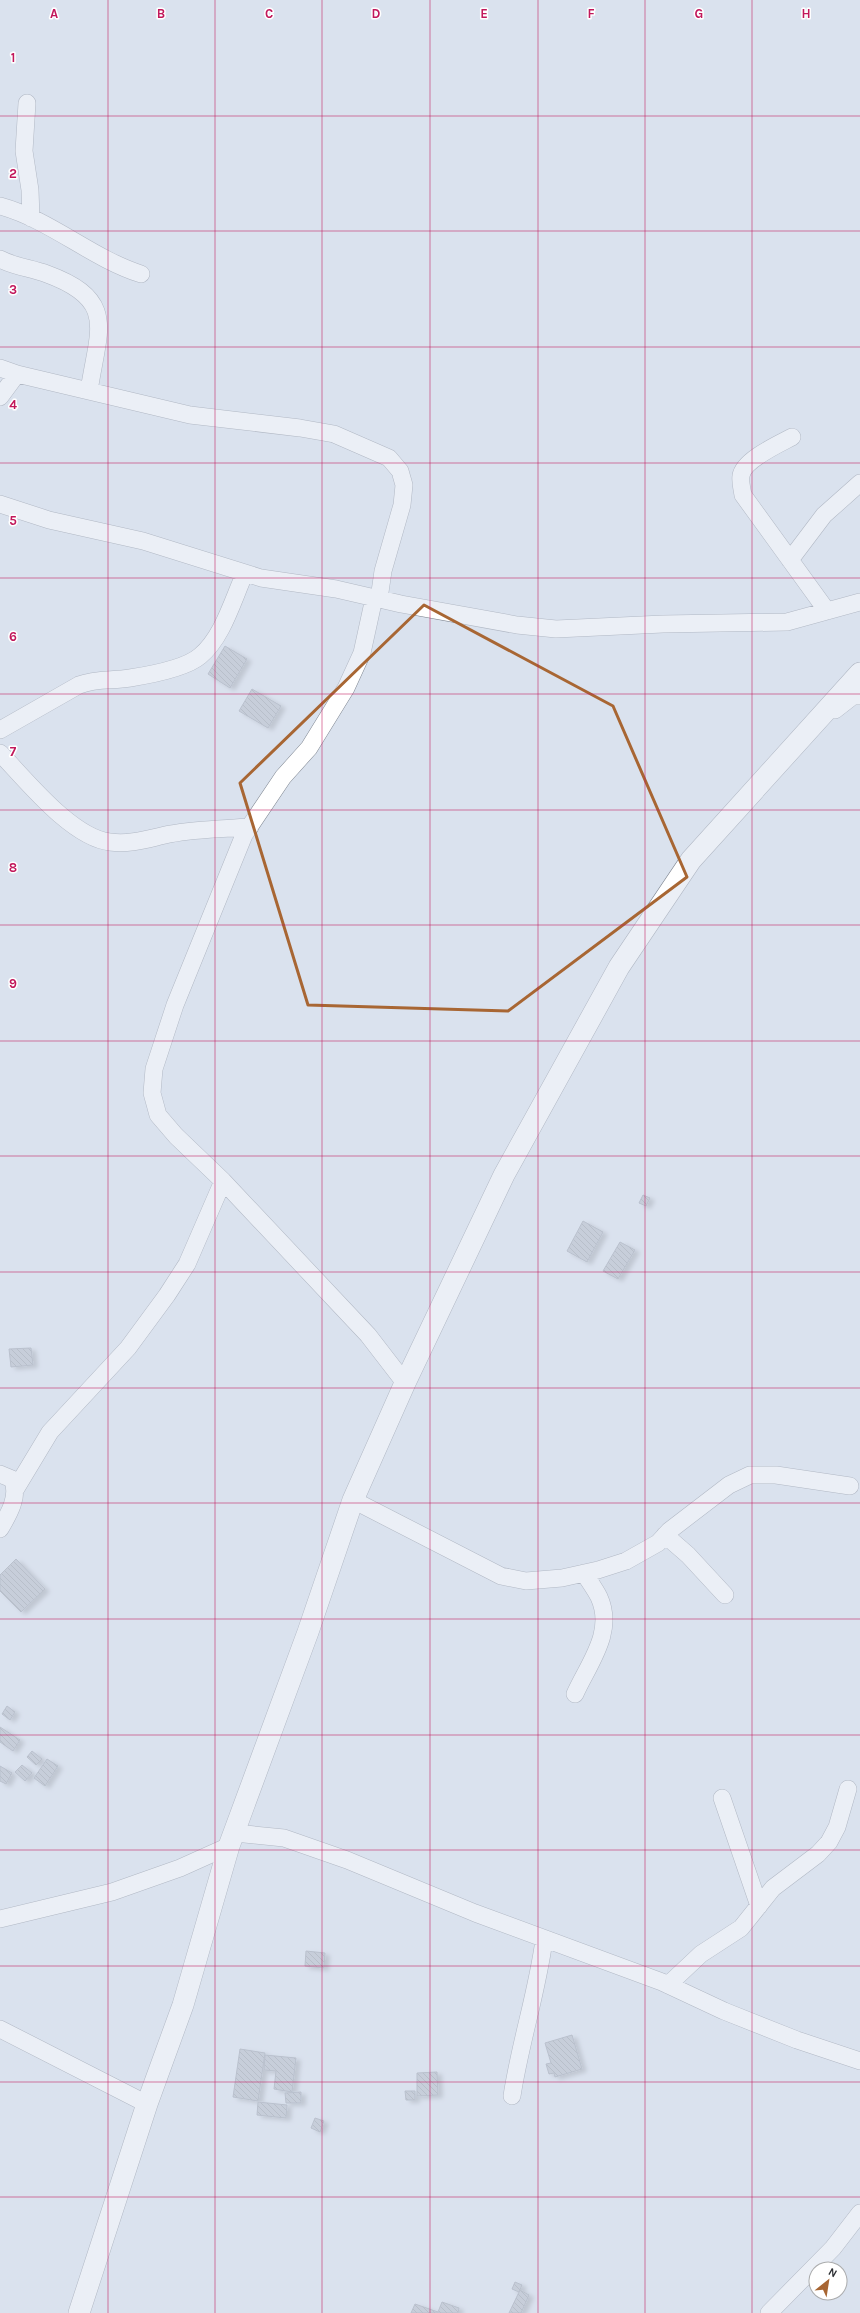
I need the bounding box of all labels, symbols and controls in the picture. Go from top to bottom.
text: A [50,6,58,21]
text: B [157,6,165,21]
text: C [265,6,273,21]
text: D [372,6,381,21]
text: E [480,6,488,21]
text: F [587,6,595,21]
text: G [695,6,703,21]
text: H [801,6,811,21]
text: 1 [11,50,15,65]
text: 2 [9,166,17,181]
text: 3 [9,282,17,297]
text: 4 [9,397,17,412]
text: 5 [9,513,17,528]
text: 6 [9,629,17,644]
text: 7 [10,744,17,759]
text: 8 [9,860,17,875]
text: 9 [9,976,17,991]
north arrow [808,2261,848,2301]
text: N [826,2265,839,2280]

